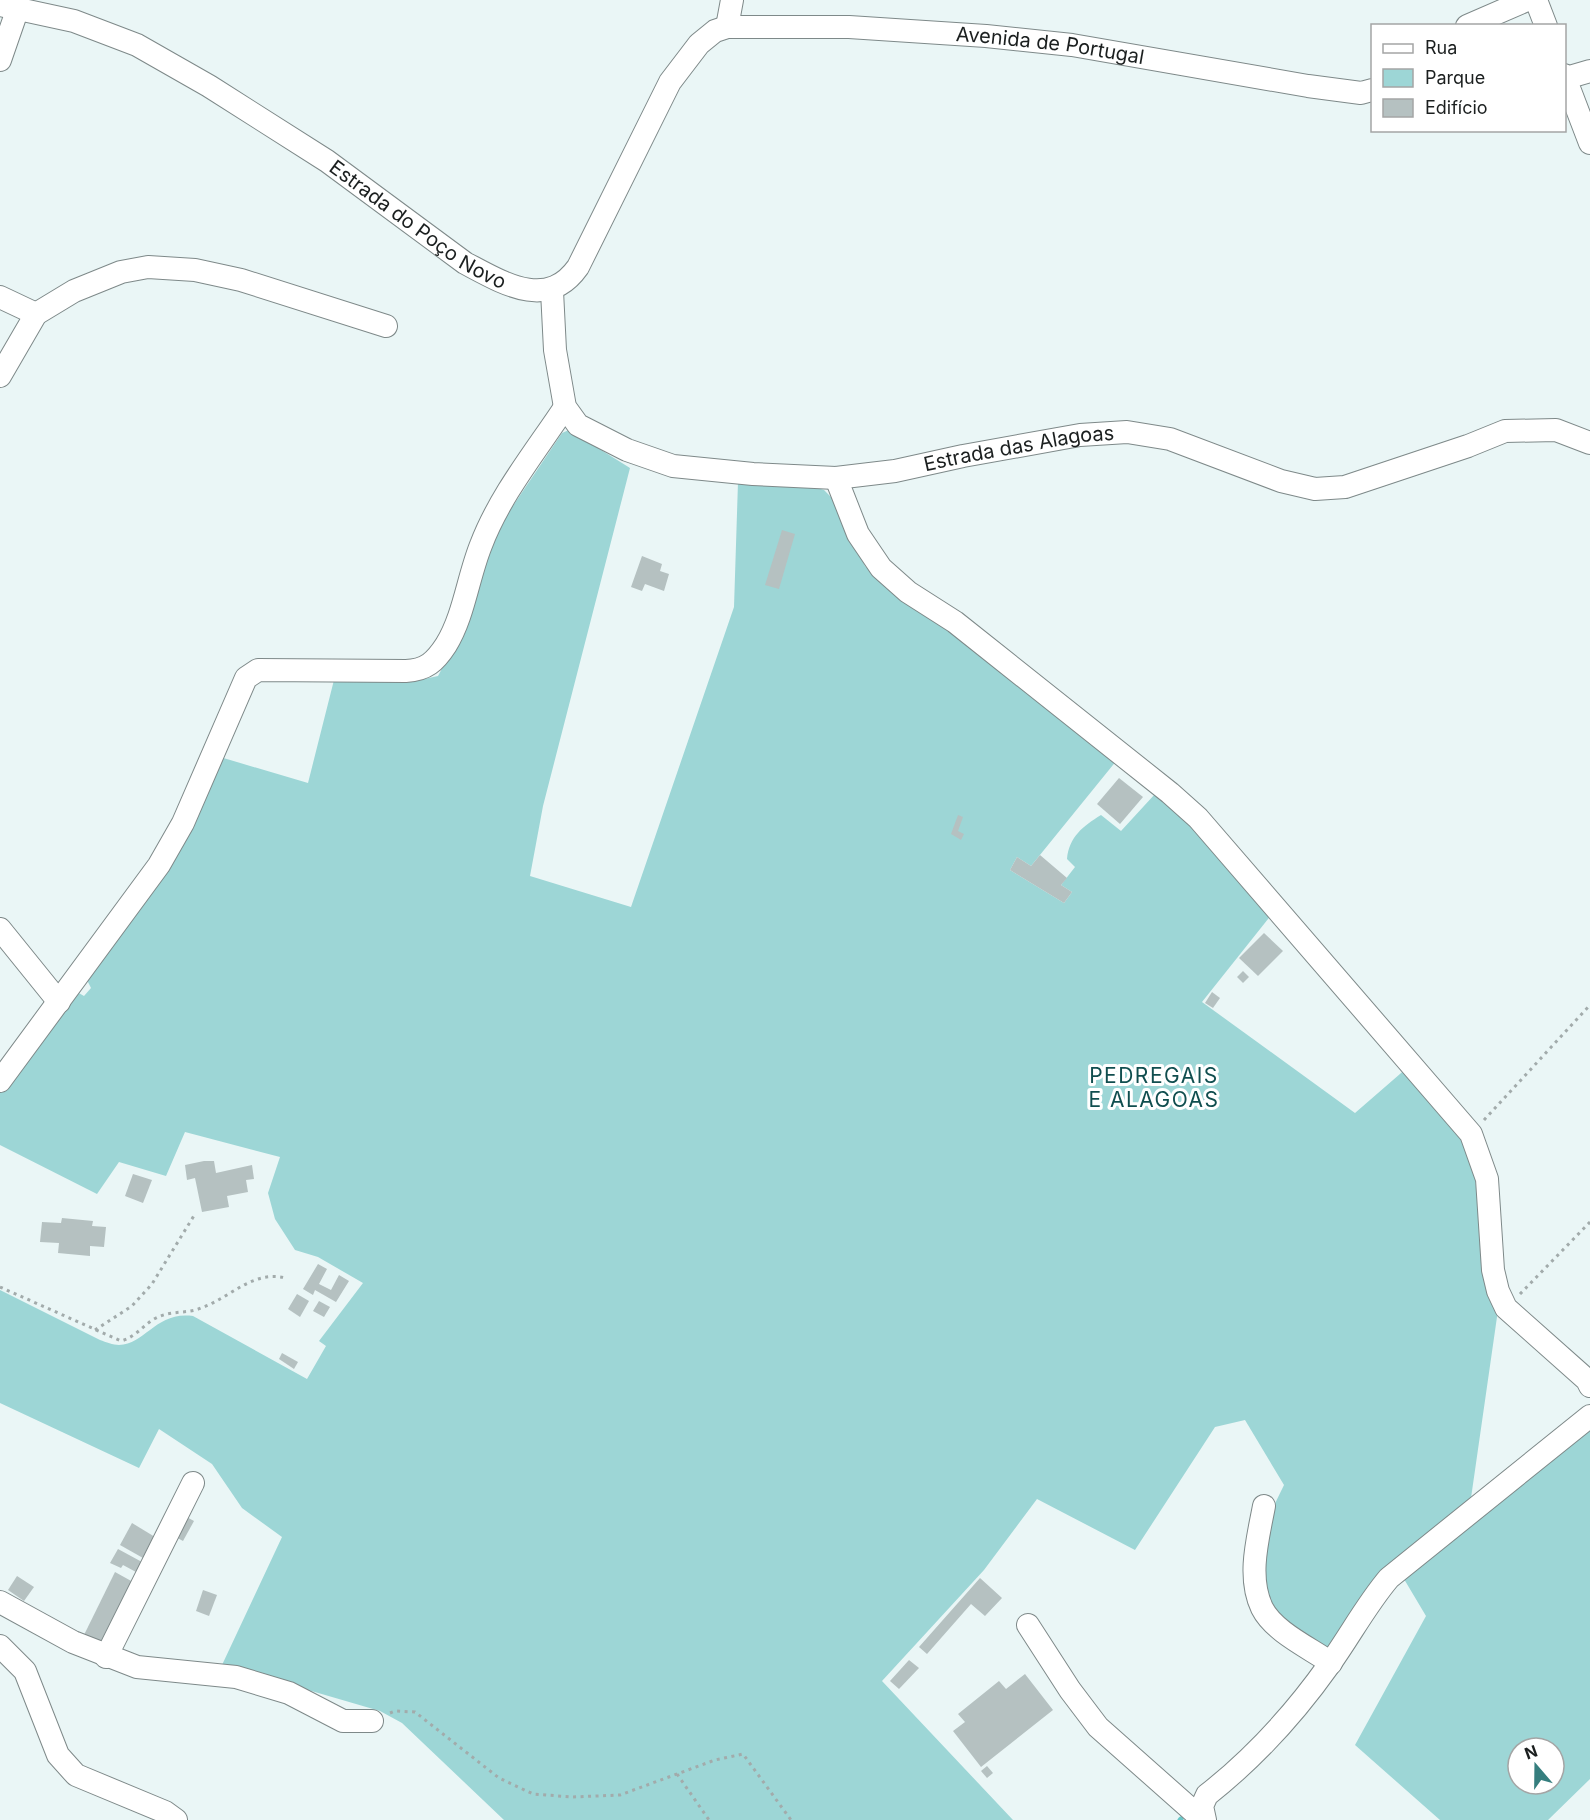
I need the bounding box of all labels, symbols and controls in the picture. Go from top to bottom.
street label: Avenida de Portugal [955,22,1146,69]
legend [1371,24,1566,132]
text: Rua [1425,37,1457,58]
text: Parque [1425,67,1485,88]
text: Edifício [1425,97,1488,118]
street label: Estrada do Poço Novo [325,155,510,294]
street label: Estrada das Alagoas [922,421,1115,476]
district label: PEDREGAIS E ALAGOAS [1088,1063,1220,1112]
north arrow [1506,1736,1566,1796]
text: N [1522,1740,1540,1763]

